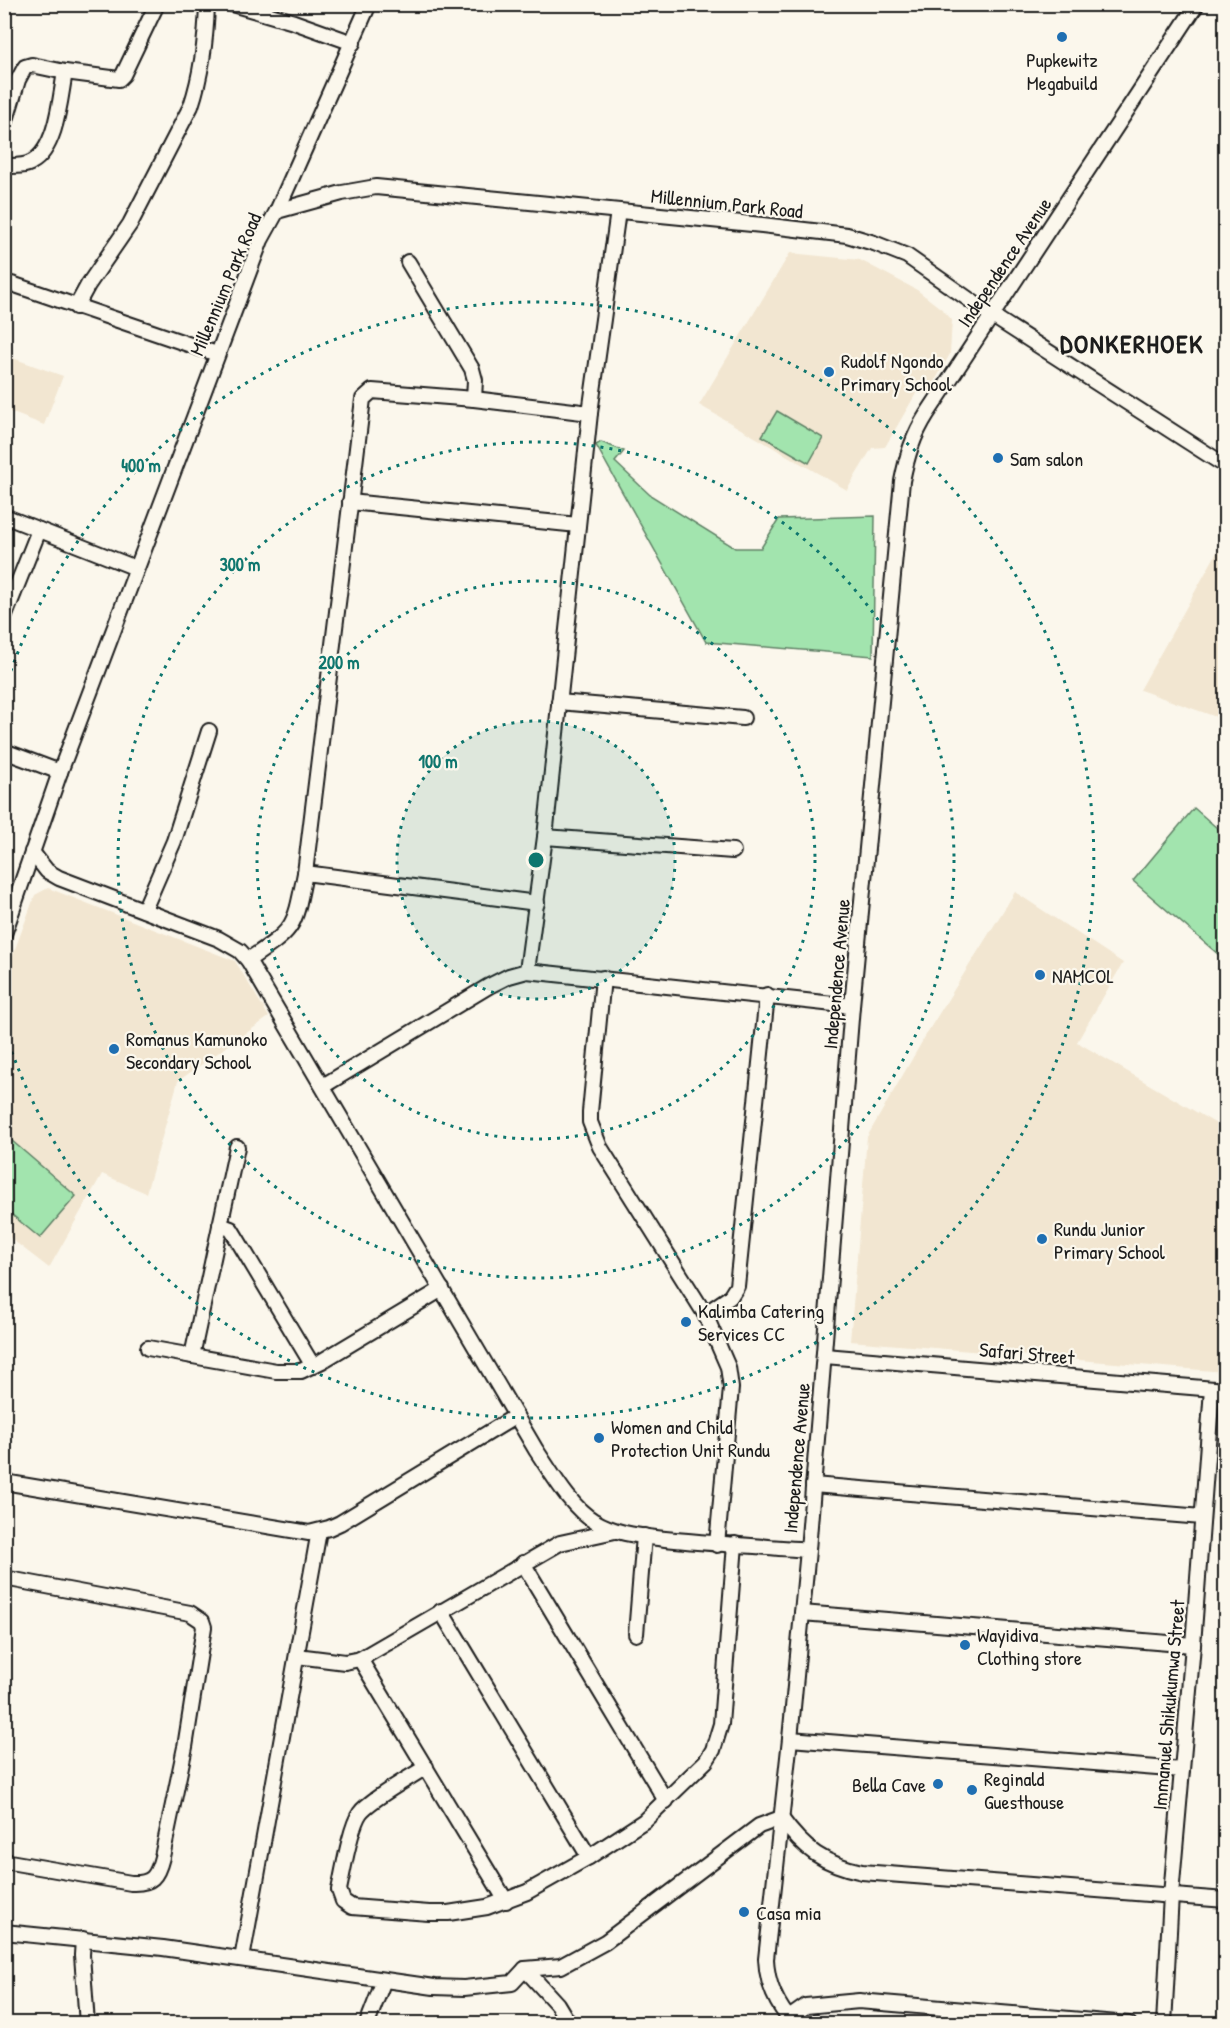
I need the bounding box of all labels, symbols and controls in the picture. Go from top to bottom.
marker: Pupkewitz Megabuild [1055,30,1069,44]
place label: Pupkewitz Megabuild [1026,46,1098,96]
street label: Millennium Park Road [650,182,804,224]
street label: Independence Avenue [951,192,1057,332]
street label: Millennium Park Road [183,208,267,359]
district label: DONKERHOEK [1060,326,1204,361]
place label: Rudolf Ngondo Primary School [841,347,952,397]
marker: Rudolf Ngondo Primary School [822,365,836,379]
place label: Sam salon [1010,445,1083,472]
marker: Sam salon [991,451,1005,465]
text: 400 m [121,453,161,478]
text: 300 m [220,552,260,577]
text: 200 m [319,650,359,675]
text: 100 m [418,749,458,774]
centre of rings [526,850,546,870]
street label: Independence Avenue [816,898,856,1050]
place label: NAMCOL [1052,962,1114,989]
marker: NAMCOL [1033,968,1047,982]
place label: Romanus Kamunoko Secondary School [126,1025,267,1075]
marker: Romanus Kamunoko Secondary School [107,1042,121,1056]
place label: Rundu Junior Primary School [1054,1215,1165,1265]
marker: Rundu Junior Primary School [1035,1232,1049,1246]
place label: Kalimba Catering Services CC [698,1297,824,1347]
marker: Kalimba Catering Services CC [679,1315,693,1329]
street label: Safari Street [978,1335,1077,1371]
street label: Independence Avenue [776,1382,816,1534]
place label: Women and Child Protection Unit Rundu [611,1413,770,1463]
marker: Women and Child Protection Unit Rundu [592,1431,606,1445]
street label: Immanuel Shikukumwa Street [1145,1598,1191,1811]
place label: Wayidiva Clothing store [977,1621,1082,1671]
marker: Wayidiva Clothing store [958,1638,972,1652]
place label: Reginald Guesthouse [984,1765,1064,1815]
place label: Bella Cave [852,1771,926,1798]
marker: Bella Cave [931,1777,945,1791]
marker: Reginald Guesthouse [965,1783,979,1797]
place label: Casa mia [756,1899,821,1926]
marker: Casa mia [737,1905,751,1919]

